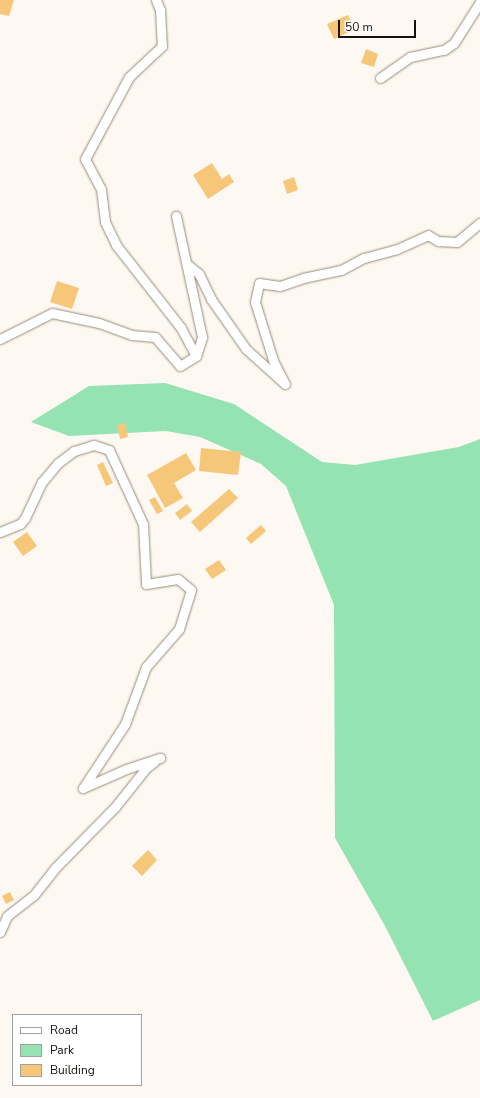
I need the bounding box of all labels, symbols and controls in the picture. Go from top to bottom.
scale bar [340,12,418,38]
text: 50 m [345,19,373,35]
legend [12,1014,142,1086]
text: Road [50,1022,78,1038]
text: Park [50,1042,74,1058]
text: Building [50,1062,95,1078]

